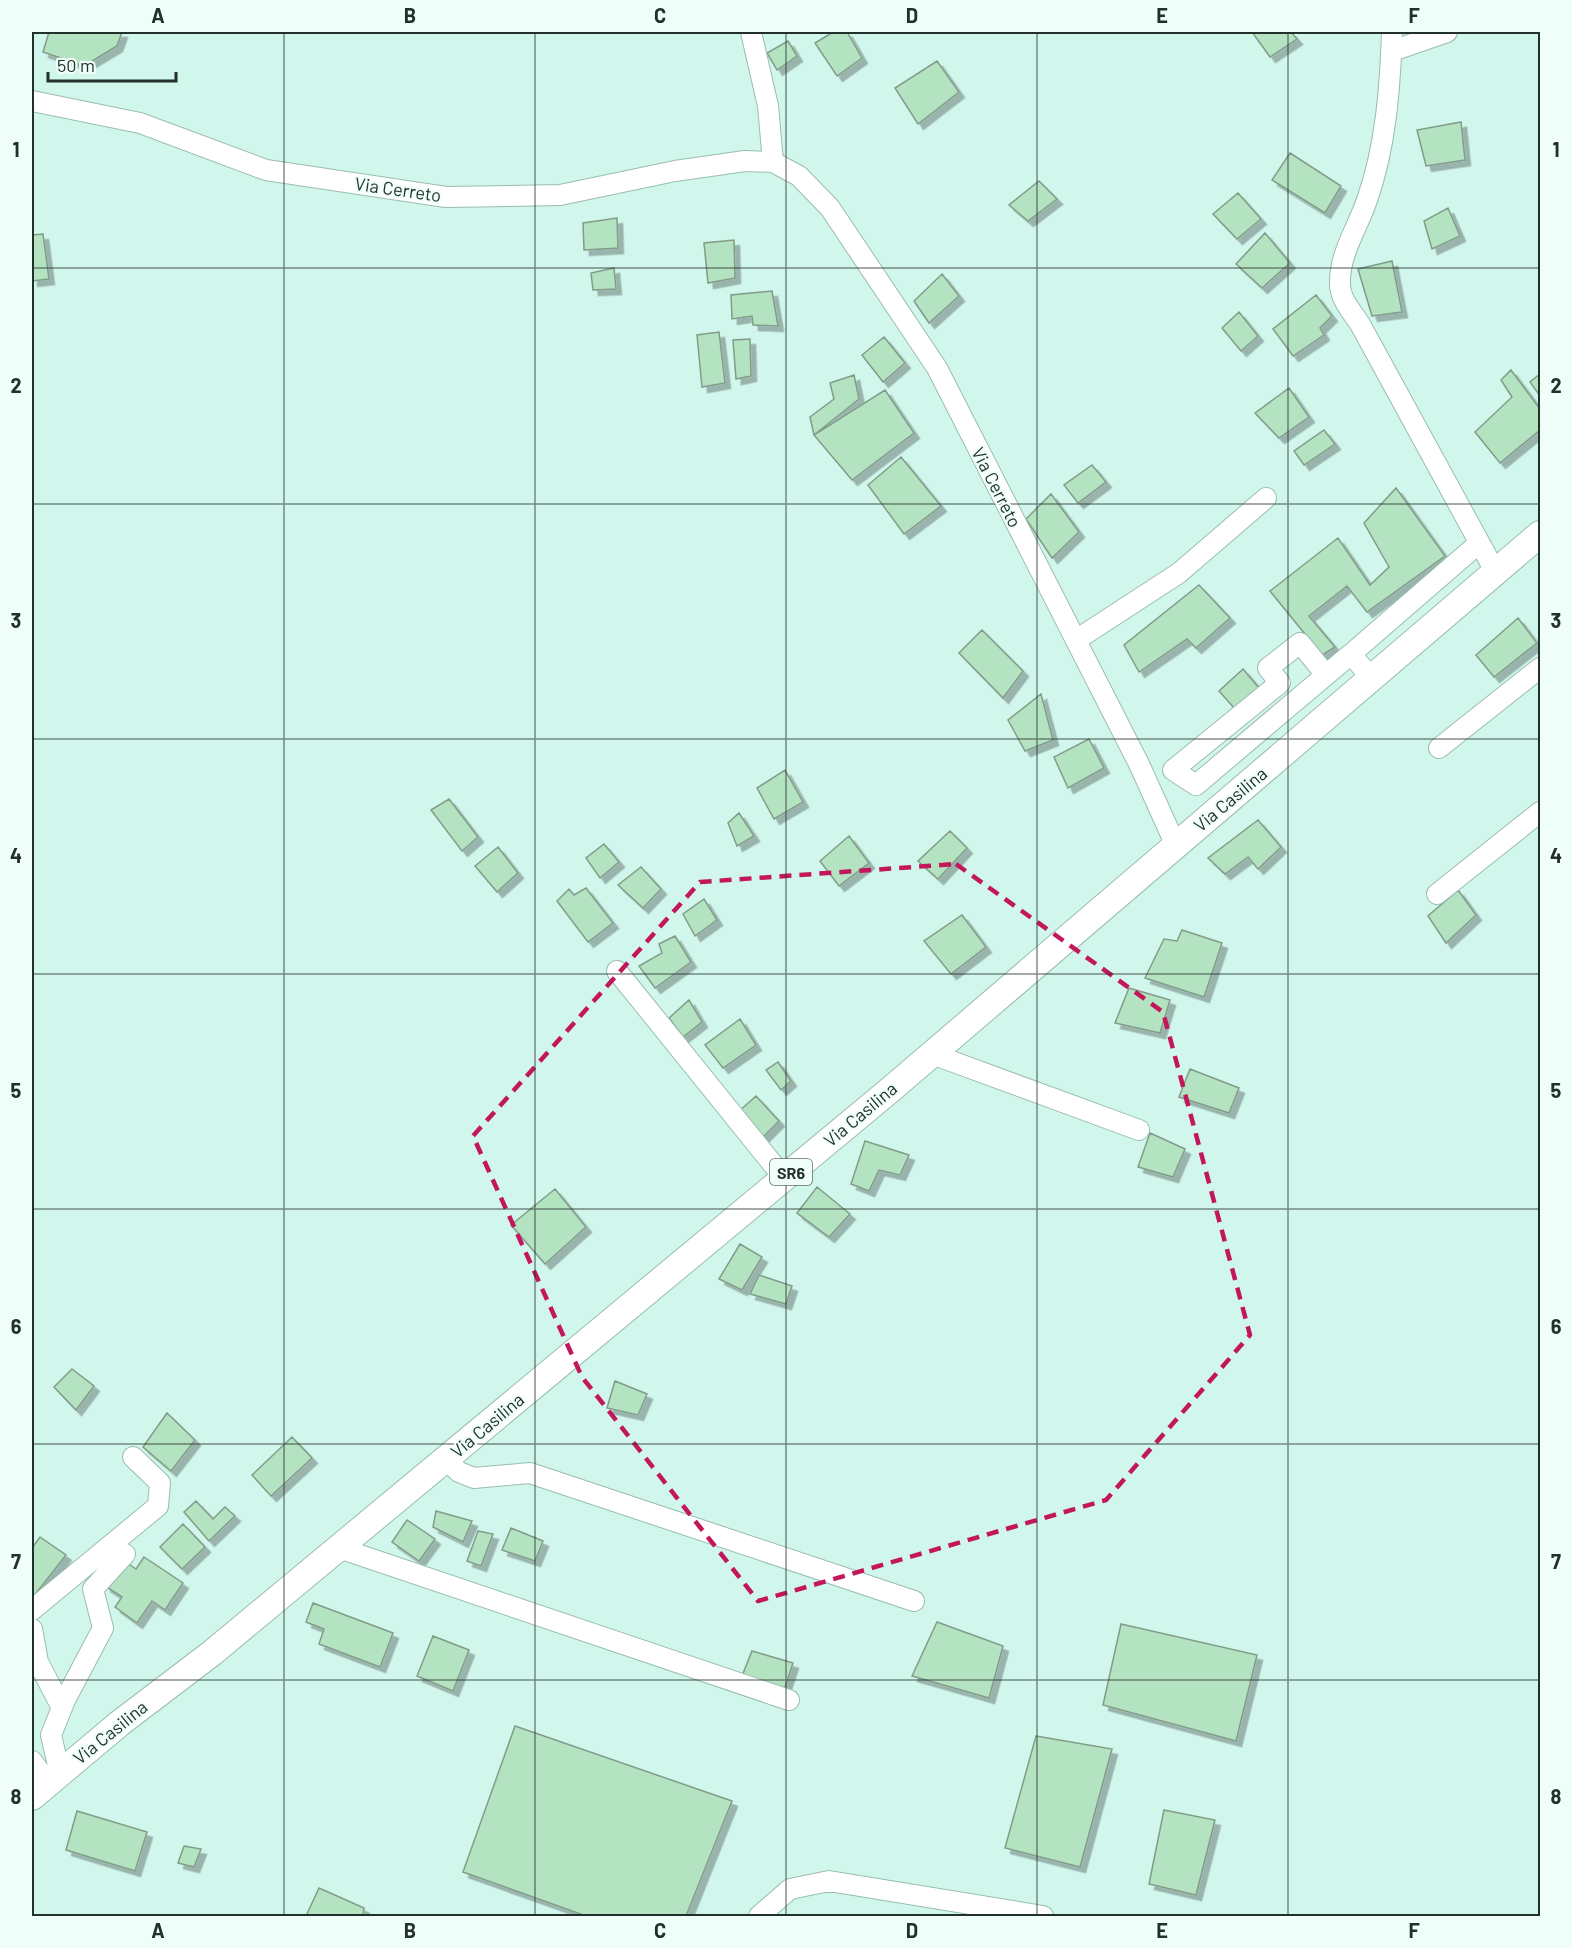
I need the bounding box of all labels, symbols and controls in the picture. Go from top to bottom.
text: A [151,3,165,27]
text: B [404,3,416,27]
text: C [654,3,666,27]
text: D [906,3,918,27]
text: E [1156,3,1168,27]
text: F [1408,3,1420,27]
scale bar [48,45,176,83]
text: 50 m [57,54,95,76]
text: 1 [12,137,20,161]
text: 1 [1552,137,1560,161]
street label: Via Cerreto [353,172,443,206]
text: 2 [10,373,22,397]
text: 2 [1550,373,1562,397]
street label: Via Cerreto [967,443,1027,531]
text: 3 [11,608,21,632]
text: 3 [1551,608,1561,632]
street label: Via Casilina [1189,762,1271,836]
text: 4 [10,843,22,867]
text: 4 [1550,843,1562,867]
street label: Via Casilina [819,1077,901,1151]
text: 5 [11,1078,22,1102]
text: 5 [1551,1078,1562,1102]
road number: SR6 [770,1159,812,1185]
text: 6 [11,1314,22,1338]
text: 6 [1551,1314,1562,1338]
street label: Via Casilina [446,1388,528,1462]
text: 7 [11,1549,21,1573]
text: 7 [1551,1549,1561,1573]
street label: Via Casilina [69,1695,151,1769]
text: 8 [11,1784,22,1808]
text: 8 [1551,1784,1562,1808]
text: A [151,1918,165,1942]
text: B [404,1918,416,1942]
text: C [654,1918,666,1942]
text: D [906,1918,918,1942]
text: E [1156,1918,1168,1942]
text: F [1408,1918,1420,1942]

